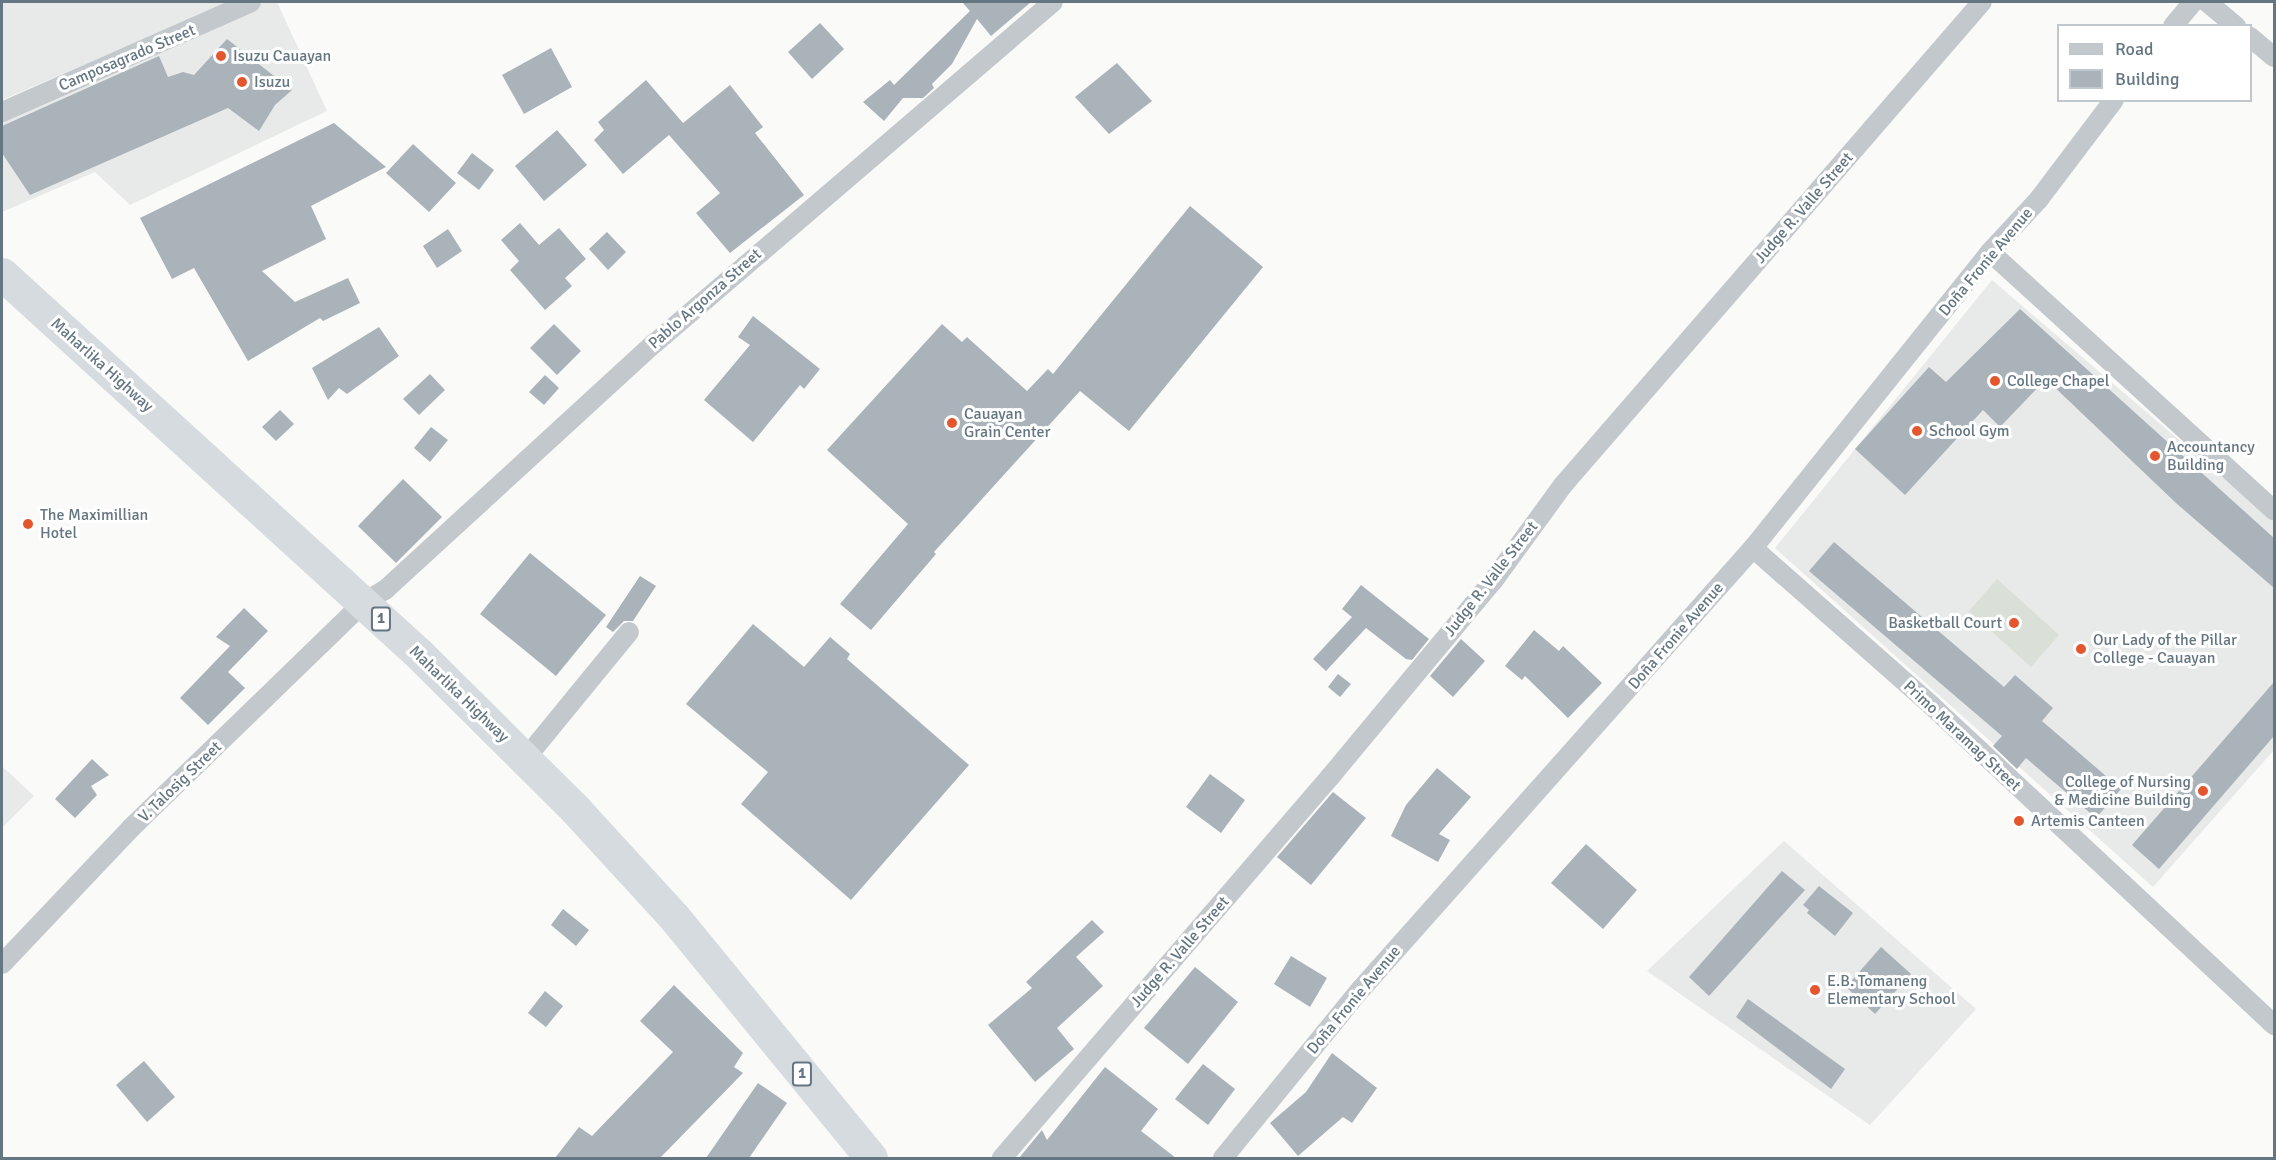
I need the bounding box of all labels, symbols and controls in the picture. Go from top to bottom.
street label: Camposagrado Street [56,21,198,95]
legend [2057,24,2252,102]
text: Road [2115,38,2154,60]
place label: Isuzu Cauayan [233,46,331,66]
marker: Isuzu Cauayan [214,49,228,63]
text: Building [2115,68,2179,90]
place label: Isuzu [254,72,290,92]
marker: Isuzu [235,75,249,89]
street label: Judge R. Valle Street [1751,149,1857,267]
street label: Doña Fronie Avenue [1935,204,2037,320]
street label: Pablo Argonza Street [645,245,765,353]
street label: Maharlika Highway [47,314,157,416]
place label: College Chapel [2007,371,2110,391]
marker: College Chapel [1988,374,2002,388]
place label: Cauayan Grain Center [964,404,1050,442]
marker: Cauayan Grain Center [945,416,959,430]
place label: School Gym [1929,421,2009,441]
marker: School Gym [1910,424,1924,438]
place label: Accountancy Building [2167,437,2255,475]
marker: Accountancy Building [2148,449,2162,463]
place label: The Maximillian Hotel [40,505,148,543]
marker: The Maximillian Hotel [21,517,35,531]
street label: Judge R. Valle Street [1440,518,1542,640]
street label: Doña Fronie Avenue [1624,579,1728,693]
road number: 1 [370,607,392,631]
place label: Basketball Court [1888,613,2002,633]
marker: Basketball Court [2007,616,2021,630]
place label: Our Lady of the Pillar College - Cauayan [2093,630,2237,668]
street label: Maharlika Highway [405,642,513,746]
marker: Our Lady of the Pillar College - Cauayan [2074,642,2088,656]
street label: Primo Maramag Street [1899,677,2025,795]
street label: V. Talosig Street [134,738,226,826]
place label: College of Nursing & Medicine Building [2054,772,2191,810]
marker: College of Nursing & Medicine Building [2196,784,2210,798]
place label: Artemis Canteen [2031,811,2145,831]
marker: Artemis Canteen [2012,814,2026,828]
street label: Judge R. Valle Street [1127,893,1233,1011]
street label: Doña Fronie Avenue [1303,942,1405,1058]
place label: E.B. Tomaneng Elementary School [1827,971,1956,1009]
marker: E.B. Tomaneng Elementary School [1808,983,1822,997]
road number: 1 [792,1062,812,1086]

